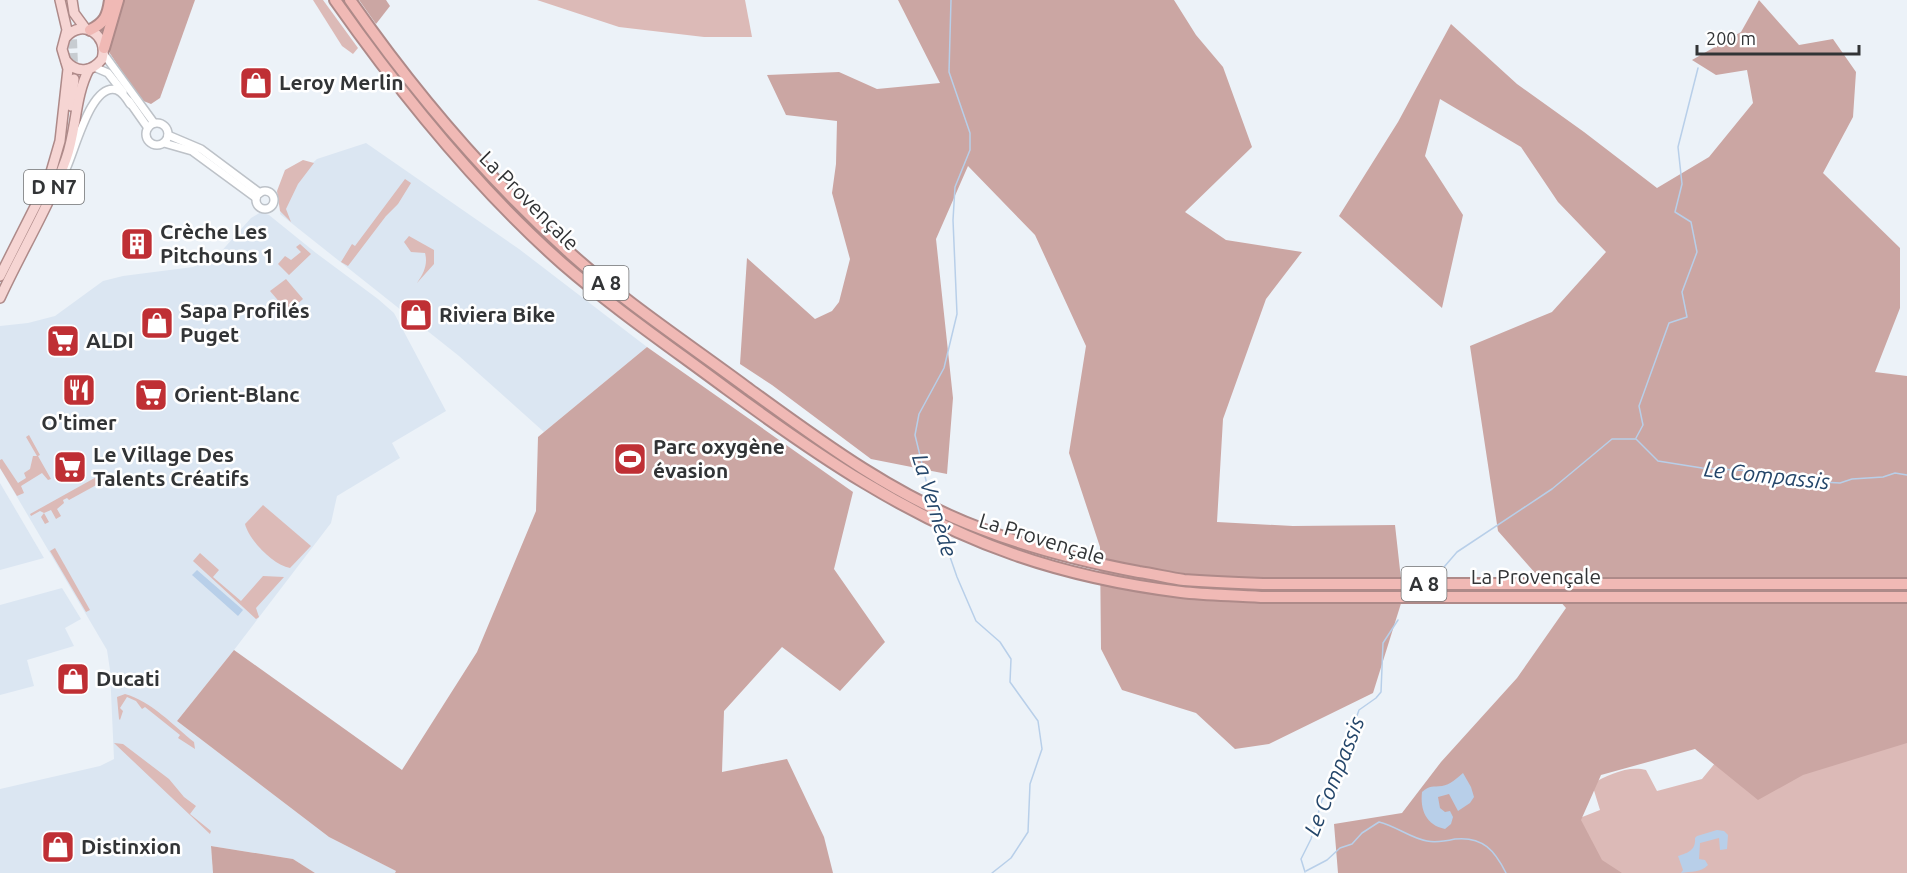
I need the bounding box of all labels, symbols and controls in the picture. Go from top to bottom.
scale bar [1697,18,1859,56]
text: 200 m [1706,28,1756,48]
shop icon: Leroy Merlin [238,65,274,101]
place label: Leroy Merlin [279,70,404,94]
street label: La Provençale [475,146,584,255]
road number: D N7 [24,170,84,204]
place label: Crèche Les Pitchouns 1 [160,219,274,267]
building icon: Crèche Les Pitchouns 1 [119,226,155,262]
road number: A 8 [584,266,628,300]
shop icon: Riviera Bike [398,297,434,333]
place label: Sapa Profilés Puget [180,298,310,346]
place label: Riviera Bike [439,302,555,326]
shop icon: Sapa Profilés Puget [139,305,175,341]
supermarket icon: ALDI [45,323,81,359]
place label: ALDI [86,328,134,352]
restaurant icon: O'timer [61,372,97,408]
supermarket icon: Orient-Blanc [133,377,169,413]
place label: Orient-Blanc [174,382,300,406]
place label: O'timer [41,410,117,434]
place label: Parc oxygène évasion [653,434,785,482]
sports icon: Parc oxygène évasion [612,441,648,477]
place label: Le Village Des Talents Créatifs [93,442,249,490]
supermarket icon: Le Village Des Talents Créatifs [52,449,88,485]
water label: La Vernède [908,451,963,559]
water label: Le Compassis [1703,455,1831,494]
street label: La Provençale [976,507,1108,569]
street label: La Provençale [1471,564,1601,588]
road number: A 8 [1402,567,1446,601]
shop icon: Ducati [55,661,91,697]
place label: Ducati [96,666,160,690]
water label: Le Compassis [1298,713,1369,839]
shop icon: Distinxion [40,829,76,865]
place label: Distinxion [81,834,181,858]

